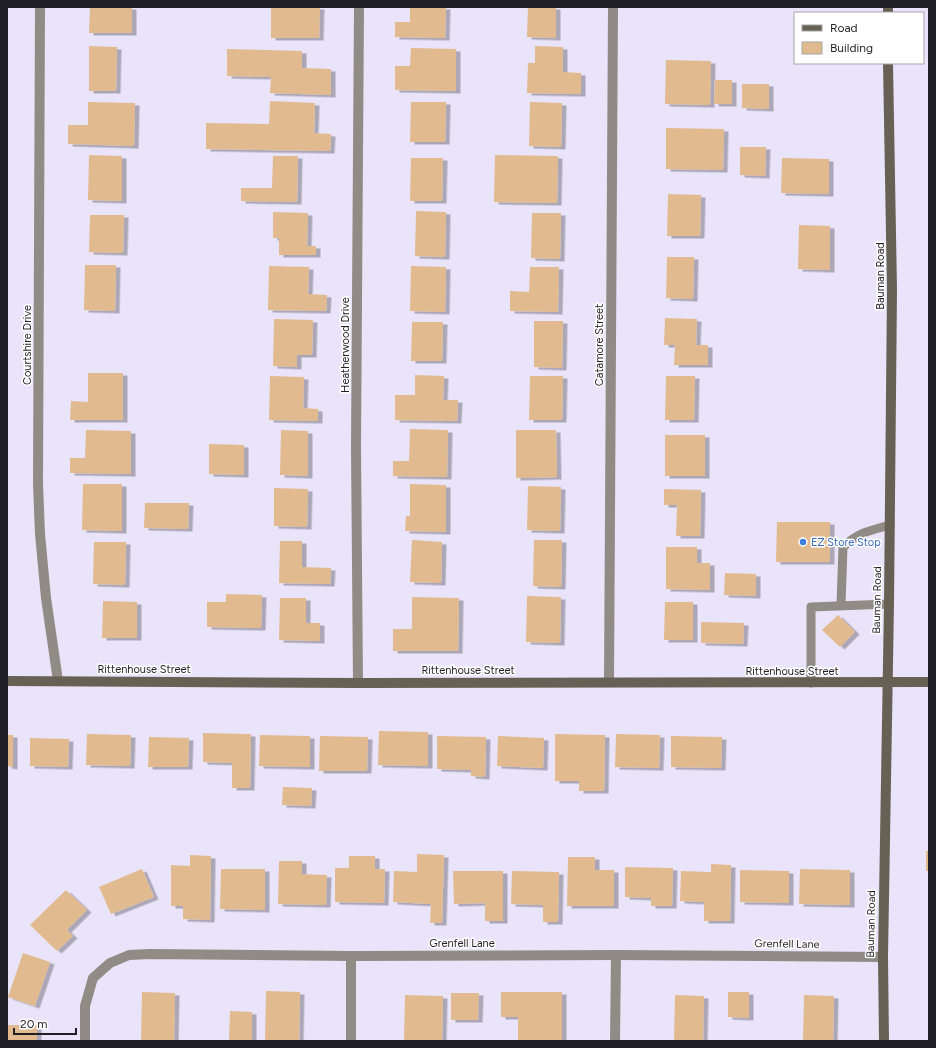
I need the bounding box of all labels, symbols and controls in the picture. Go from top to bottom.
legend [794,12,924,64]
text: Road [830,21,858,35]
text: Building [830,41,873,55]
street label: Bauman Road [874,242,887,310]
street label: Heatherwood Drive [339,297,352,393]
street label: Catamore Street [593,304,606,386]
street label: Courtshire Drive [21,305,34,385]
place label: EZ Store Stop [811,536,881,549]
marker: EZ Store Stop [798,537,808,547]
street label: Bauman Road [870,566,884,634]
street label: Rittenhouse Street [97,663,191,676]
street label: Rittenhouse Street [421,664,515,677]
street label: Rittenhouse Street [745,665,839,678]
street label: Bauman Road [864,890,878,958]
street label: Grenfell Lane [429,937,495,950]
street label: Grenfell Lane [754,937,820,951]
scale bar [14,1010,76,1036]
text: 20 m [20,1017,48,1031]

